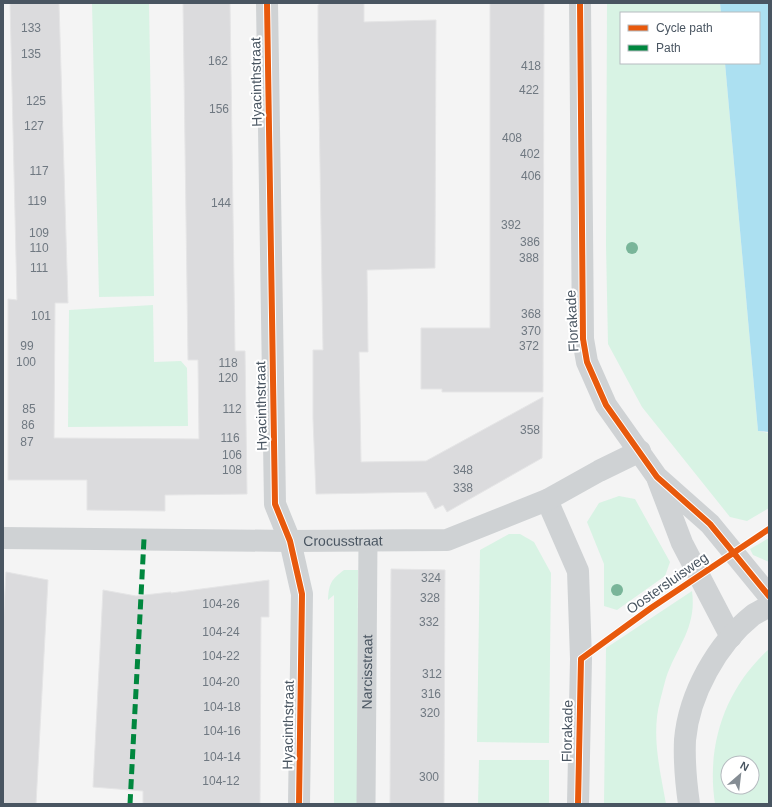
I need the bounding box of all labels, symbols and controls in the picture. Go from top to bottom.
legend [620,12,760,64]
house number: 133 [21,21,41,35]
text: Cycle path [656,21,713,35]
street label: Hyacinthstraat [247,37,265,127]
text: Path [656,41,681,55]
house number: 135 [21,47,41,61]
house number: 162 [208,54,228,68]
house number: 418 [521,59,541,73]
house number: 422 [519,83,539,97]
house number: 125 [26,94,46,108]
house number: 156 [209,102,229,116]
house number: 127 [24,119,44,133]
house number: 408 [502,131,522,145]
house number: 402 [520,147,540,161]
house number: 117 [29,164,49,178]
house number: 406 [521,169,541,183]
house number: 119 [27,194,47,208]
house number: 144 [211,196,231,210]
house number: 392 [501,218,521,232]
house number: 109 [29,226,49,240]
house number: 386 [520,235,540,249]
house number: 110 [29,241,49,255]
house number: 388 [519,251,539,265]
house number: 111 [30,261,48,275]
street label: Florakade [562,289,582,353]
house number: 368 [521,307,541,321]
house number: 101 [31,309,51,323]
house number: 370 [521,324,541,338]
house number: 99 [20,339,34,353]
house number: 372 [519,339,539,353]
house number: 100 [16,355,36,369]
house number: 118 [218,356,238,370]
street label: Hyacinthstraat [252,361,270,451]
house number: 120 [218,371,238,385]
house number: 85 [22,402,36,416]
house number: 112 [222,402,242,416]
house number: 86 [21,418,35,432]
house number: 358 [520,423,540,437]
house number: 116 [220,431,240,445]
house number: 87 [20,435,34,449]
house number: 106 [222,448,242,462]
house number: 108 [222,463,242,477]
house number: 348 [453,463,473,477]
house number: 338 [453,481,473,495]
street label: Crocusstraat [303,532,383,549]
street label: Oostersluisweg [623,549,711,617]
house number: 324 [421,571,441,585]
house number: 328 [420,591,440,605]
house number: 104-26 [202,597,240,611]
house number: 332 [419,615,439,629]
house number: 104-24 [202,625,240,639]
street label: Narcisstraat [359,634,375,709]
house number: 104-22 [202,649,240,663]
house number: 312 [422,667,442,681]
house number: 104-20 [202,675,240,689]
street label: Hyacinthstraat [279,680,297,770]
house number: 316 [421,687,441,701]
house number: 104-18 [203,700,241,714]
street label: Florakade [558,700,576,762]
house number: 320 [420,706,440,720]
house number: 104-16 [203,724,241,738]
house number: 104-14 [203,750,241,764]
north arrow [720,755,760,795]
text: N [738,759,751,773]
house number: 300 [419,770,439,784]
house number: 104-12 [202,774,240,788]

